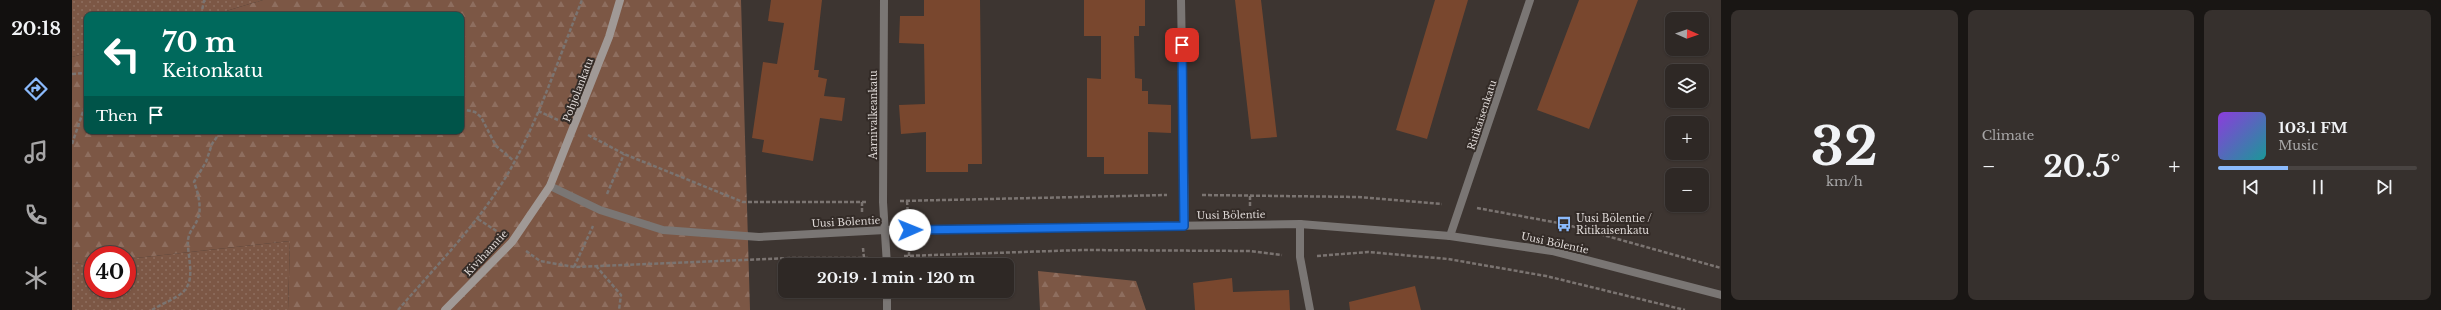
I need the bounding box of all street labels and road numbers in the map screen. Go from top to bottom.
street label: Pohjolankatu [560,56,596,124]
street label: Aarnivalkeankatu [867,70,880,161]
street label: Ritikaisenkatu [1465,78,1500,152]
street label: Uusi Bölentie [1196,208,1266,222]
street label: Uusi Bölentie [811,214,881,230]
street label: Kivihaantie [461,227,511,279]
street label: Uusi Bölentie [1520,229,1590,257]

